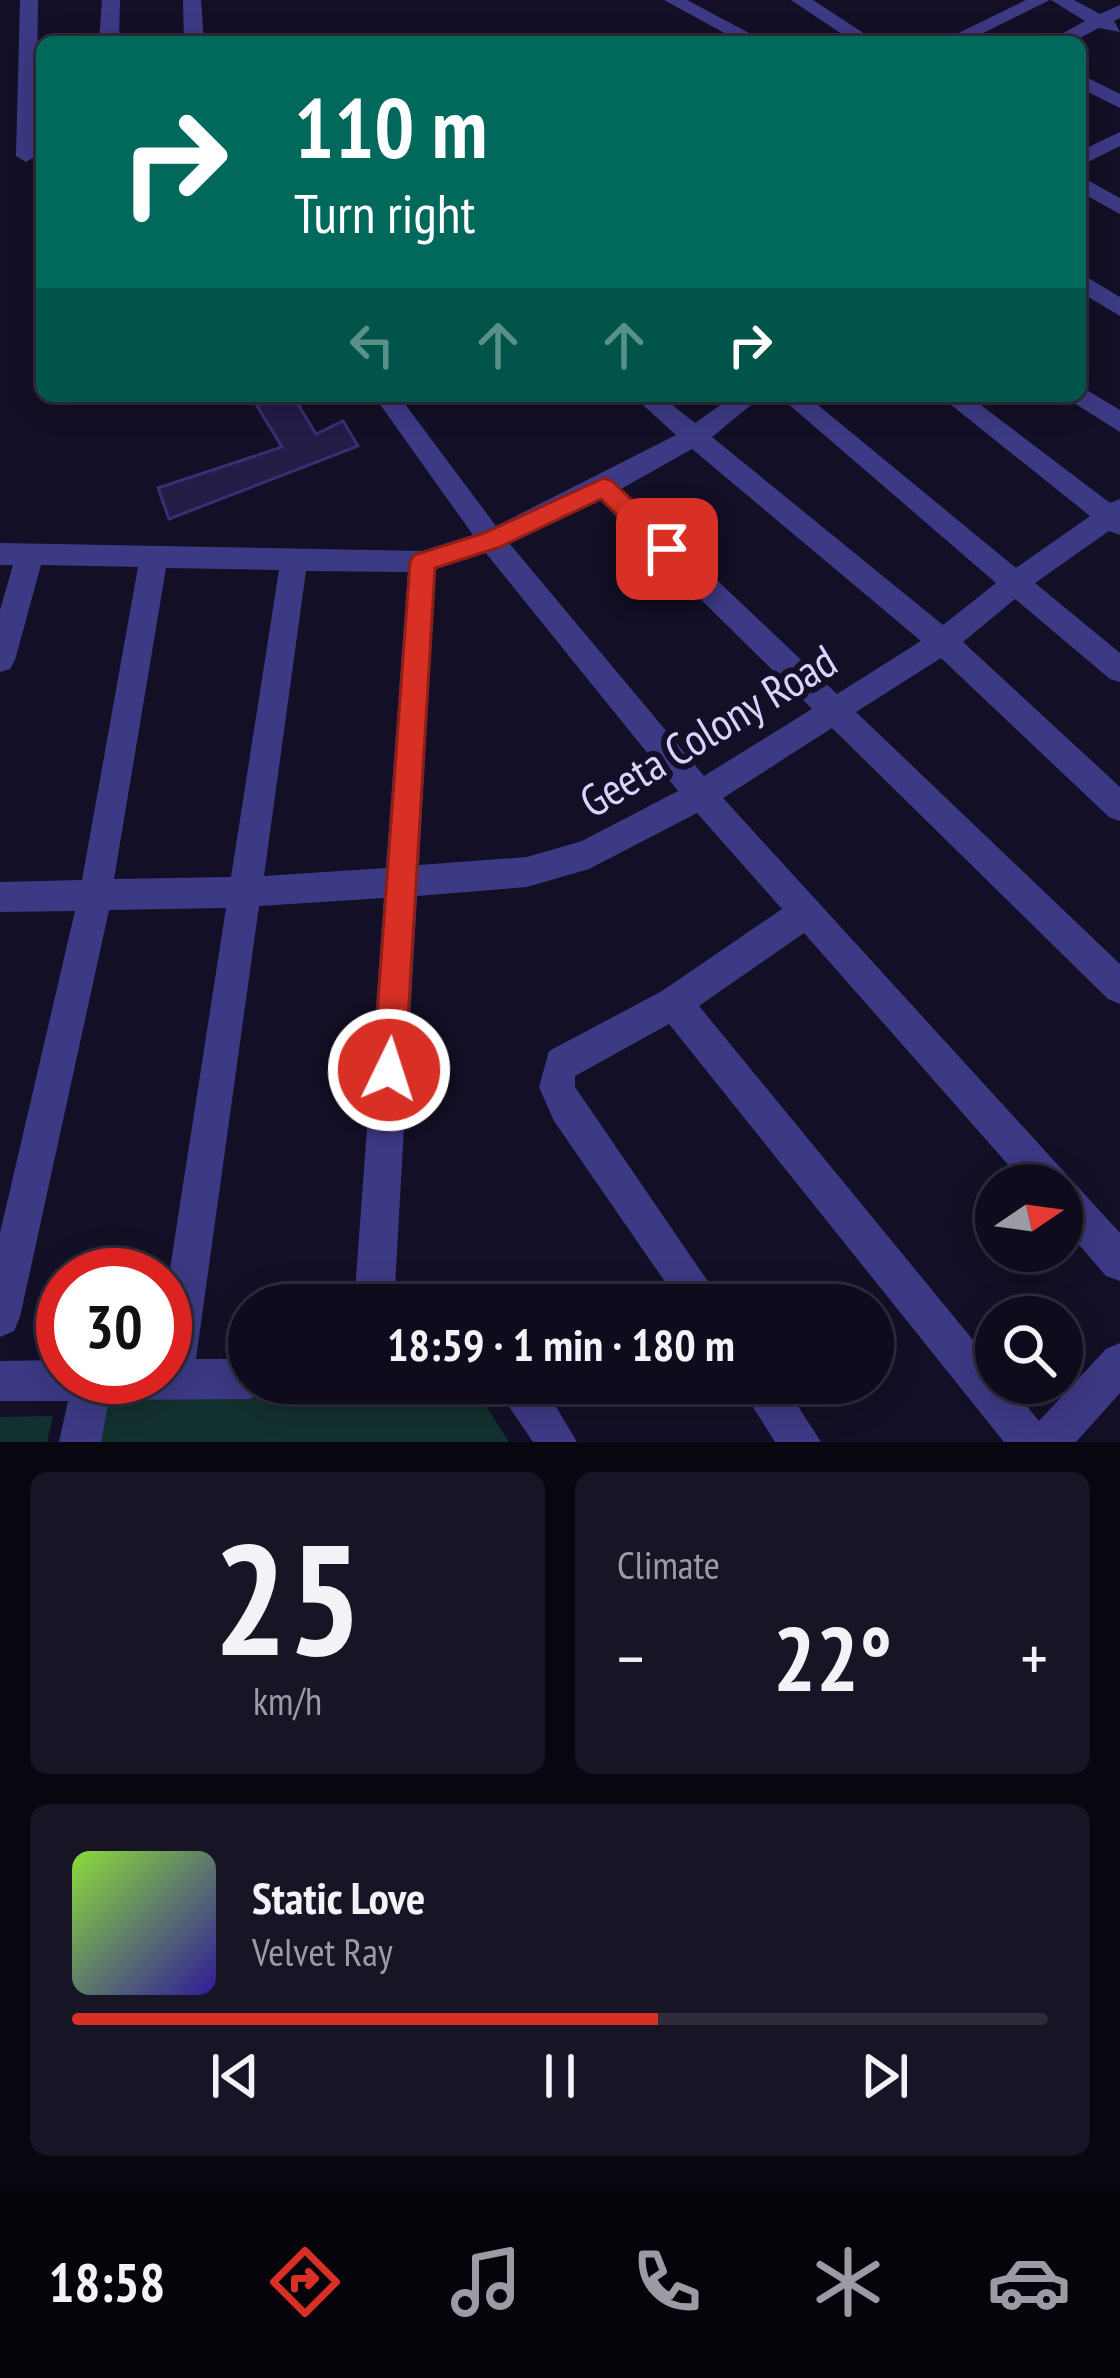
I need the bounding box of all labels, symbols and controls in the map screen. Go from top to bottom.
text: 110 m [294,72,487,181]
icon: right [96,84,252,240]
text: Turn right [294,178,475,248]
icon: left [339,312,405,378]
icon: ahead [465,312,531,378]
icon: ahead [591,312,657,378]
icon: right [717,312,783,378]
pin [616,498,718,600]
icon: arrive [634,516,700,582]
street label: Geeta Colony Road [569,631,846,829]
position arrow [326,1007,452,1133]
north arrow [975,1164,1083,1272]
map controls [975,1164,1083,1404]
speed limit sign: 30 [36,1248,192,1404]
button: search [975,1296,1083,1404]
text: 18:59 · 1 min · 180 m [387,1315,735,1373]
text: 25 [213,1496,362,1698]
text: Climate [617,1539,720,1590]
text: 22° [773,1599,892,1716]
text: − [617,1615,644,1700]
text: + [1021,1615,1048,1700]
text: km/h [253,1675,322,1726]
text: Static Love [252,1868,425,1926]
text: Velvet Ray [252,1926,393,1977]
icon: previous [202,2043,268,2109]
icon: pause [527,2043,593,2109]
icon: next [852,2043,918,2109]
icon: directions [263,2240,347,2324]
icon: music [444,2240,528,2324]
icon: phone [625,2240,709,2324]
icon: climate [806,2240,890,2324]
icon: car [987,2240,1071,2324]
text: 18:58 [49,2247,165,2317]

